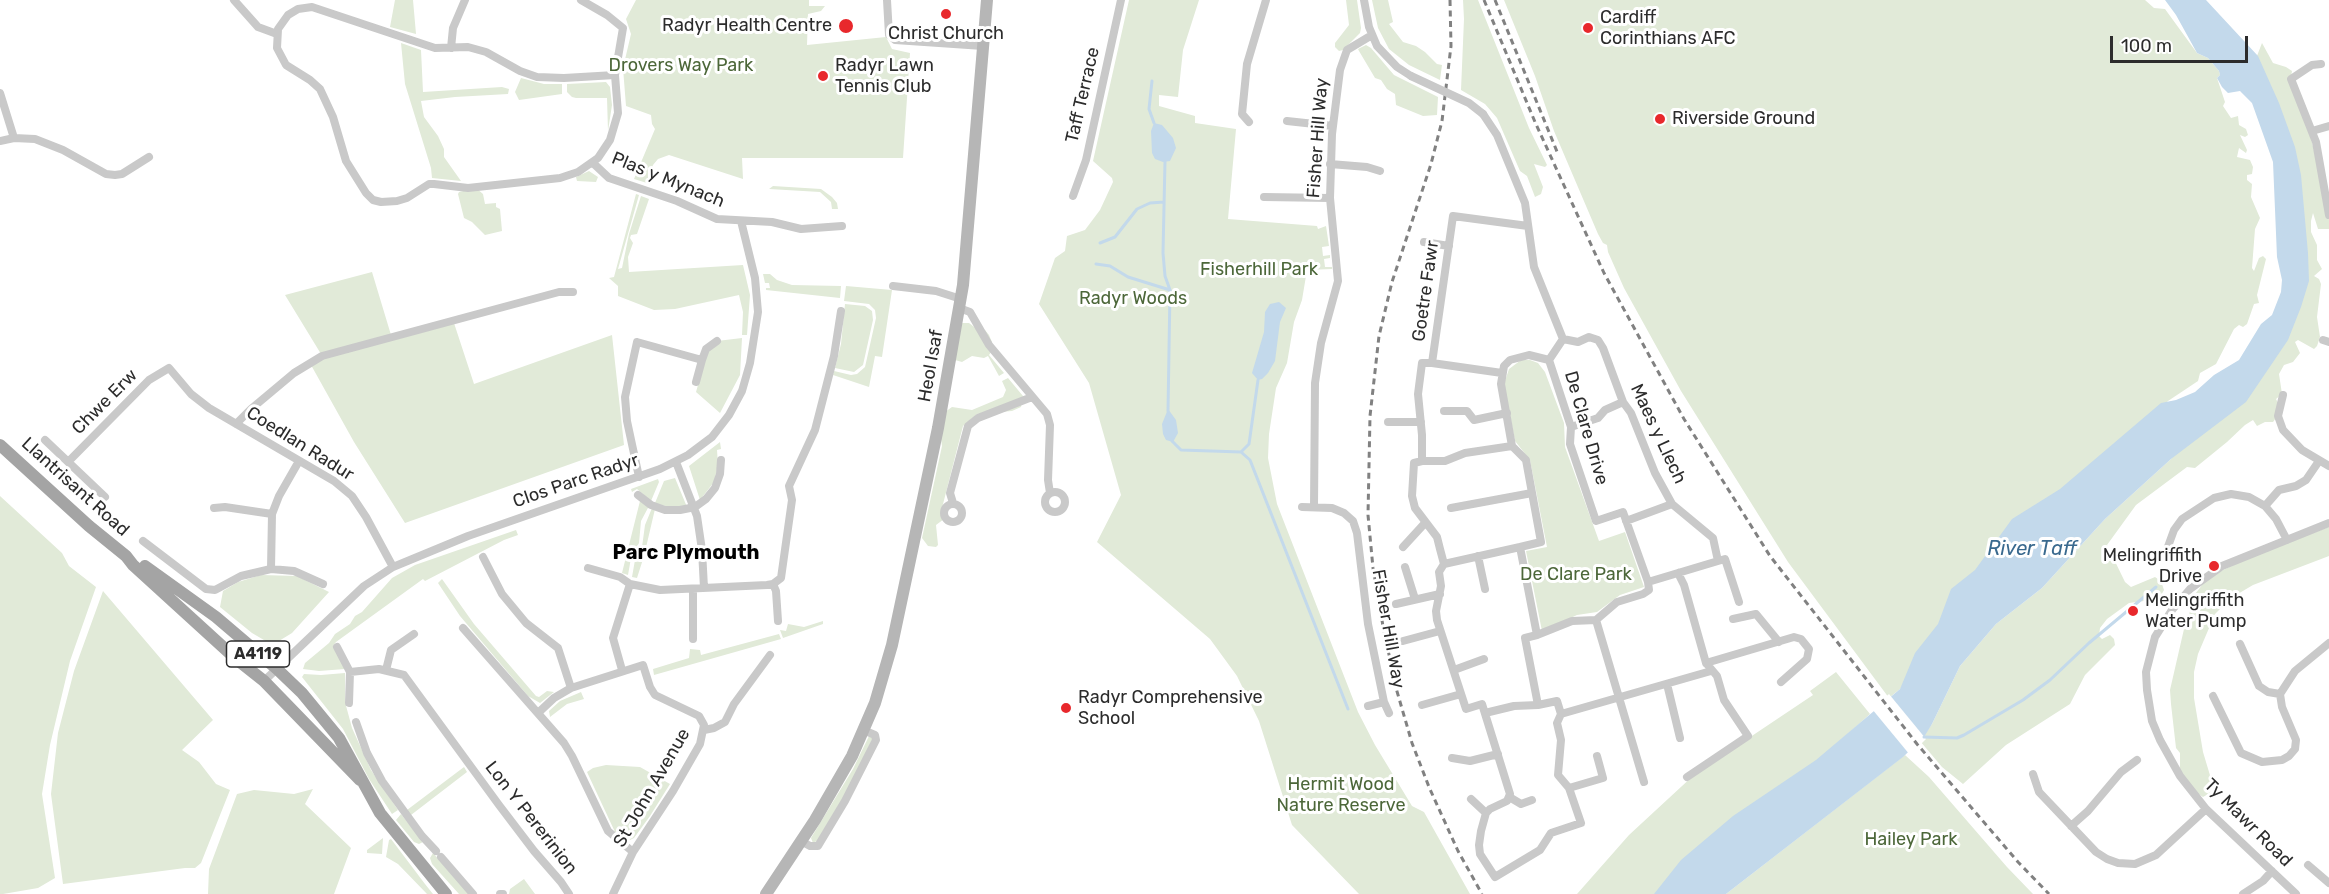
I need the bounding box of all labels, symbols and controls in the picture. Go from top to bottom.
marker: Christ Church [939,7,953,21]
place label: Cardiff Corinthians AFC [1600,7,1736,50]
place label: Radyr Health Centre [662,15,832,37]
marker: Radyr Health Centre [837,17,855,35]
marker: Cardiff Corinthians AFC [1581,21,1595,35]
place label: Christ Church [888,23,1004,45]
scale bar [2113,24,2251,62]
text: 100 m [2121,35,2172,57]
street label: Taff Terrace [1061,45,1105,145]
park label: Drovers Way Park [609,55,753,77]
place label: Radyr Lawn Tennis Club [835,55,934,98]
marker: Radyr Lawn Tennis Club [816,69,830,83]
street label: Fisher Hill Way [1303,77,1333,199]
place label: Riverside Ground [1672,108,1815,130]
marker: Riverside Ground [1653,112,1667,126]
street label: Plas y Mynach [608,148,728,212]
street label: Goetre Fawr [1408,239,1444,343]
park label: Fisherhill Park [1200,259,1318,281]
park label: Radyr Woods [1079,288,1187,310]
street label: Heol Isaf [914,328,948,404]
street label: Chwe Erw [68,365,142,439]
street label: De Clare Drive [1559,368,1613,488]
street label: Maes y Llech [1625,381,1691,487]
street label: Coedlan Radur [242,402,358,486]
street label: Llantrisant Road [17,433,133,541]
street label: Clos Parc Radyr [510,449,642,513]
water label: River Taff [1987,537,2077,561]
district label: Parc Plymouth [612,541,760,565]
place label: Melingriffith Drive [2103,545,2202,588]
marker: Melingriffith Drive [2207,559,2221,573]
park label: De Clare Park [1520,564,1632,586]
street label: Fisher Hill Way [1367,568,1409,690]
place label: Melingriffith Water Pump [2145,590,2246,632]
marker: Melingriffith Water Pump [2126,604,2140,618]
road number: A4119 [226,641,290,667]
place label: Radyr Comprehensive School [1078,687,1263,730]
marker: Radyr Comprehensive School [1059,701,1073,715]
street label: St John Avenue [609,725,695,851]
street label: Lon Y Pererinion [480,757,582,879]
park label: Hermit Wood Nature Reserve [1277,774,1405,816]
street label: Ty Mawr Road [2199,774,2297,872]
park label: Hailey Park [1864,829,1958,851]

